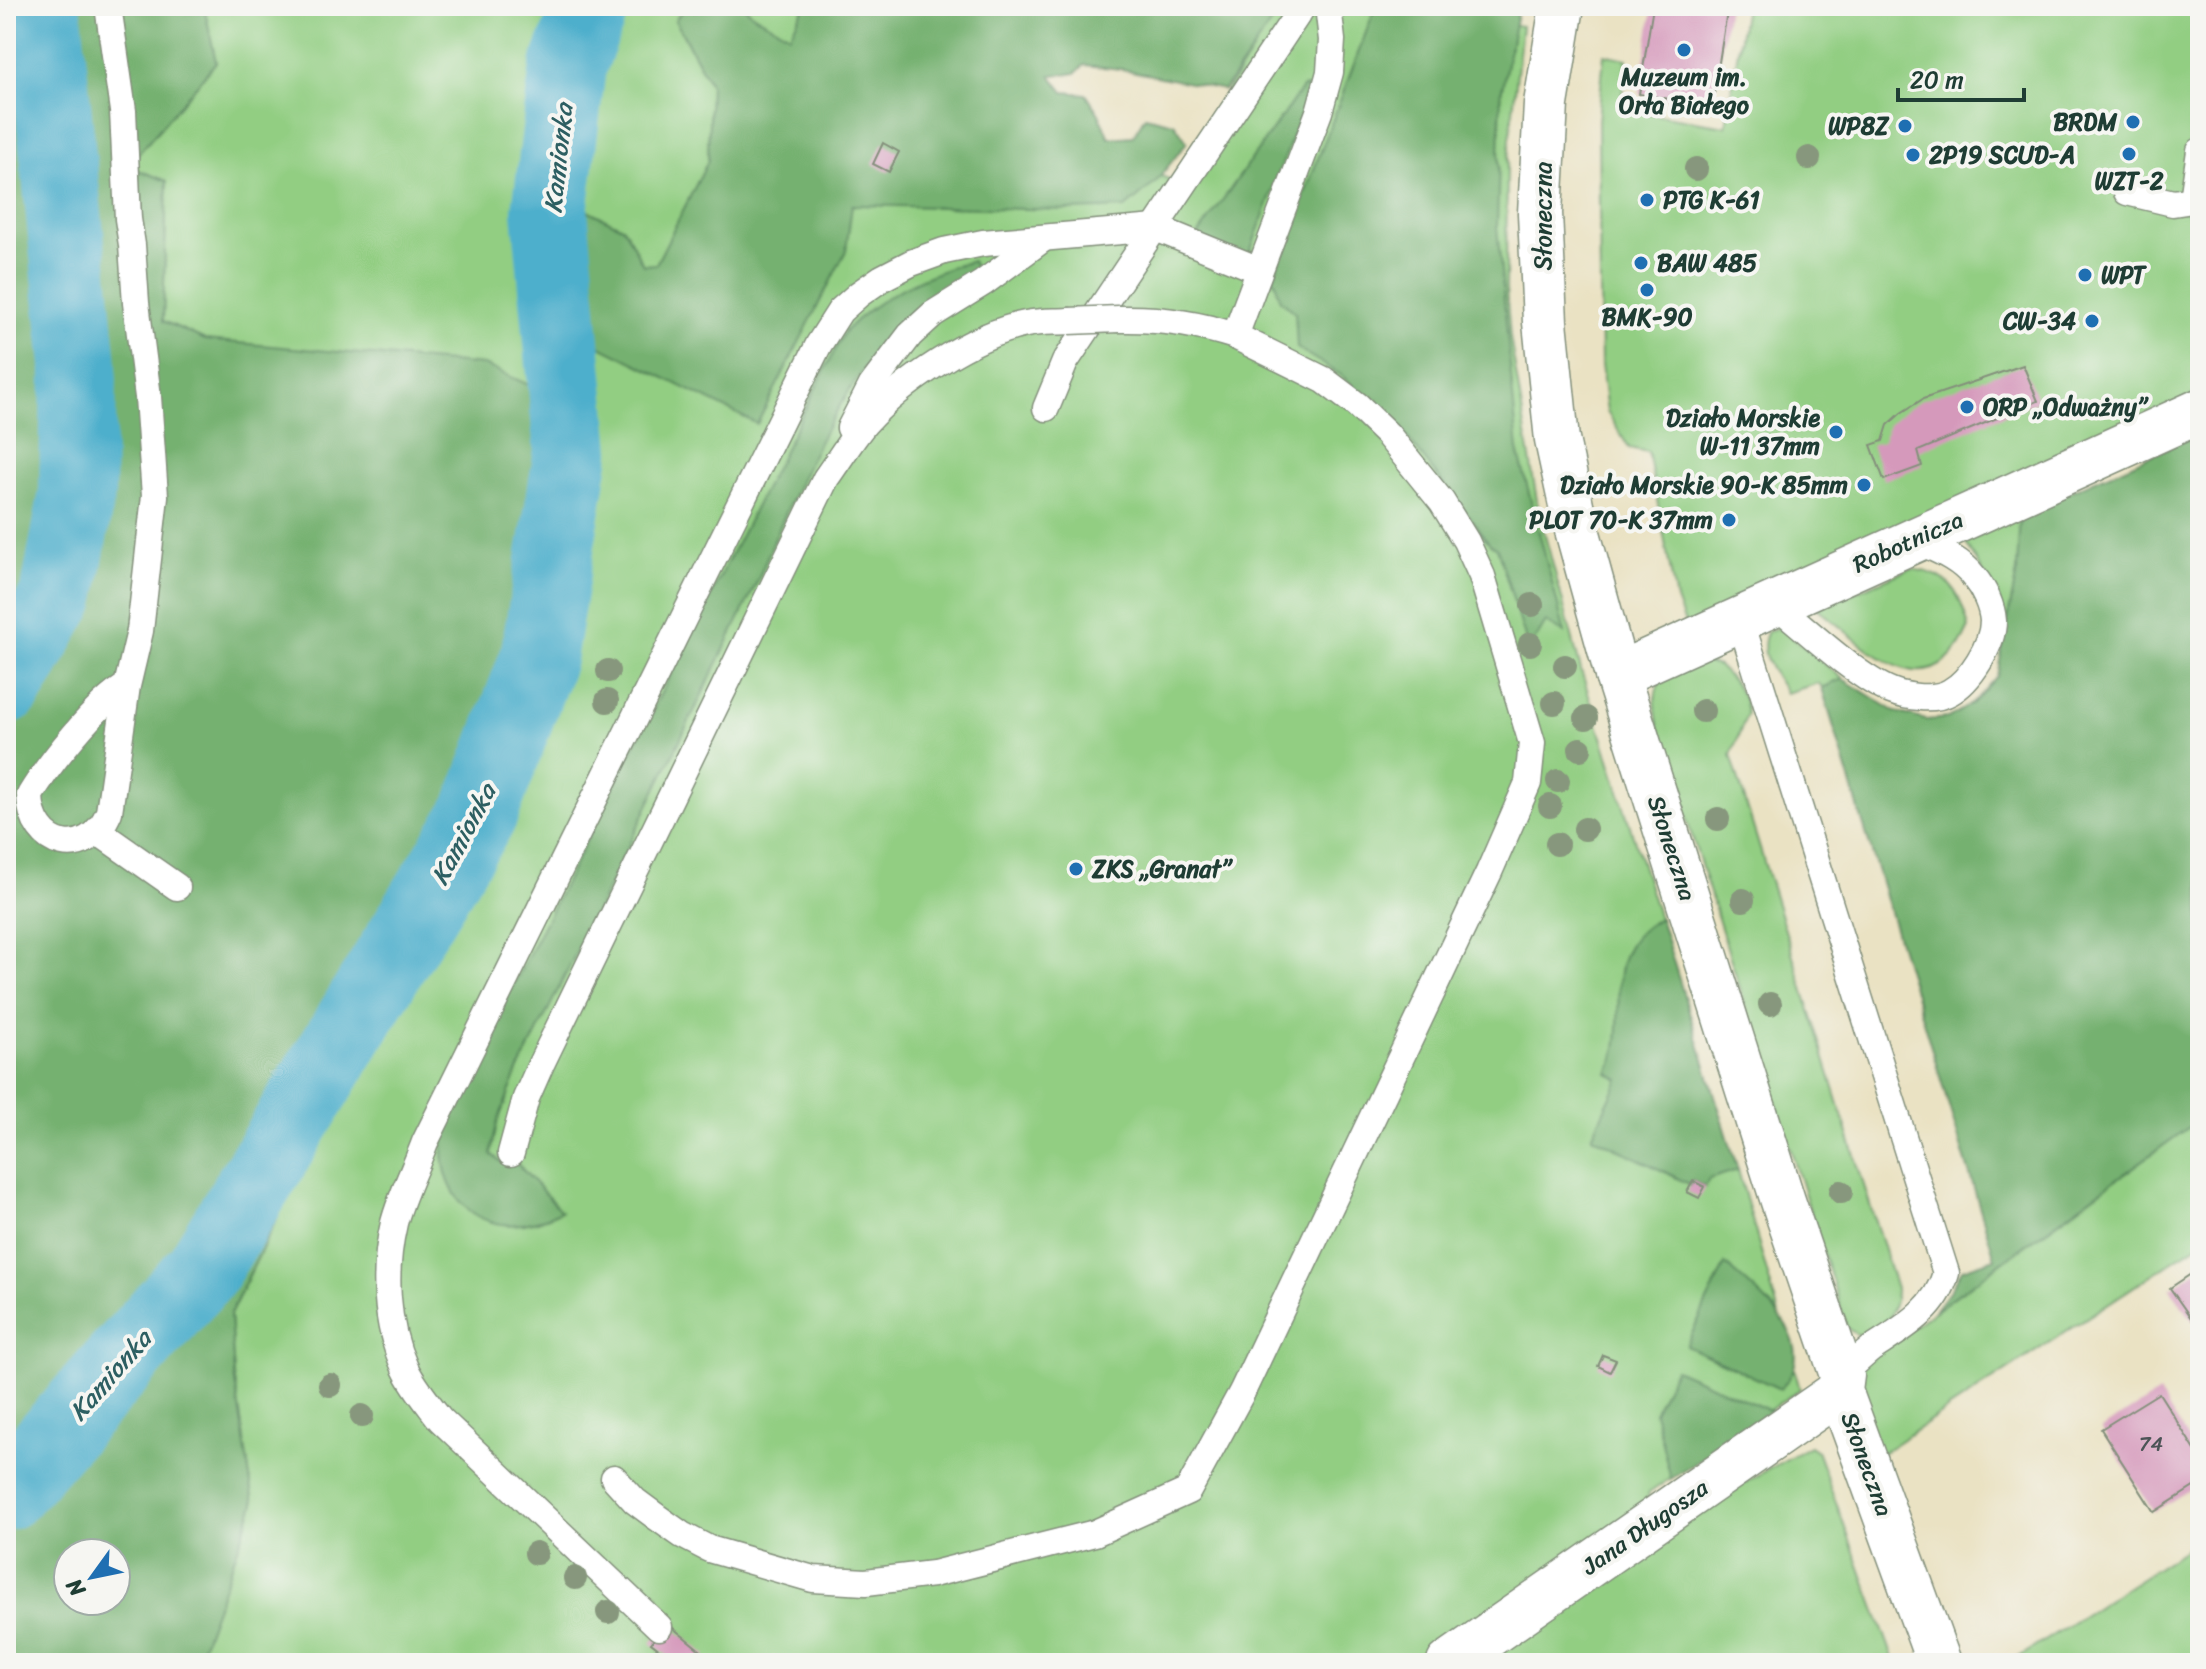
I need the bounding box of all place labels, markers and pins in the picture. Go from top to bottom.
marker: Muzeum im. Orła Białego [1675,41,1693,59]
place label: Muzeum im. Orła Białego [1619,56,1750,126]
place label: BRDM [2053,101,2117,143]
place label: WP8Z [1828,105,1890,147]
marker: BRDM [2124,113,2142,131]
marker: WP8Z [1896,117,1914,135]
place label: 2P19 SCUD-A [1928,134,2075,176]
marker: WZT-2 [2120,145,2138,163]
marker: 2P19 SCUD-A [1904,146,1922,164]
place label: WZT-2 [2094,160,2164,202]
place label: PTG K-61 [1663,179,1760,221]
marker: PTG K-61 [1638,191,1656,209]
place label: BAW 485 [1657,242,1757,284]
marker: BAW 485 [1632,254,1650,272]
place label: WPT [2101,254,2148,296]
marker: WPT [2076,266,2094,284]
marker: BMK-90 [1638,281,1656,299]
place label: BMK-90 [1601,296,1693,338]
place label: CW-34 [2002,300,2076,342]
marker: CW-34 [2083,312,2101,330]
place label: ORP „Odważny” [1983,386,2149,428]
place label: Działo Morskie W-11 37mm [1666,397,1820,467]
marker: ORP „Odważny” [1958,398,1976,416]
marker: Działo Morskie W-11 37mm [1827,423,1845,441]
place label: Działo Morskie 90-K 85mm [1560,464,1848,506]
marker: Działo Morskie 90-K 85mm [1855,476,1873,494]
place label: PLOT 70-K 37mm [1529,499,1713,541]
marker: PLOT 70-K 37mm [1720,511,1738,529]
place label: ZKS „Granat” [1091,848,1233,890]
marker: ZKS „Granat” [1067,860,1085,878]

